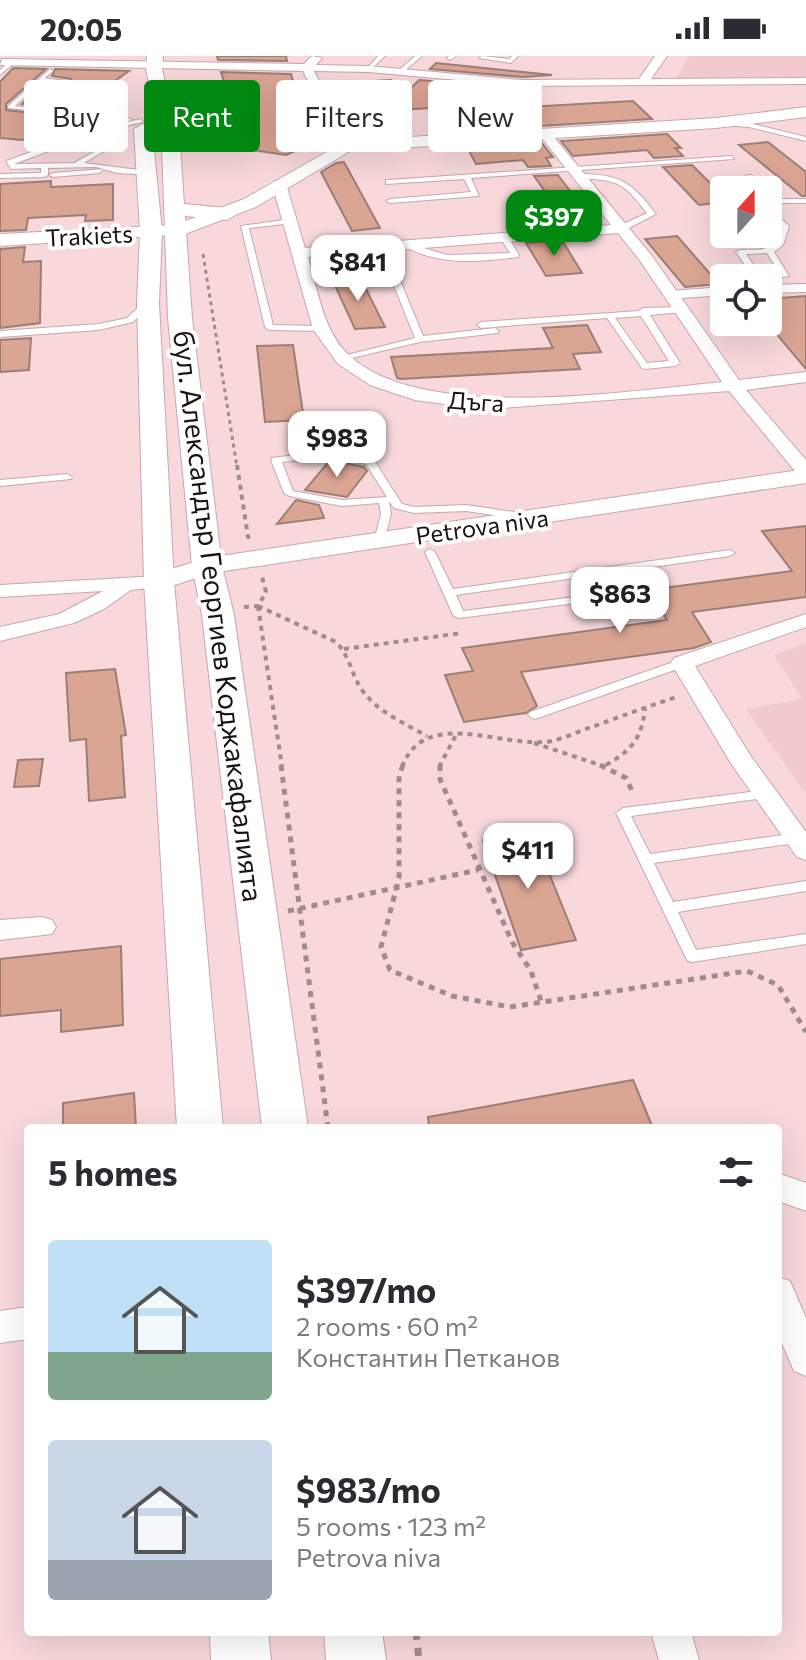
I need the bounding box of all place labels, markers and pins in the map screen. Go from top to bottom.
pin: $397 [507,190,601,258]
pin: $841 [311,235,405,303]
pin: $983 [290,411,384,479]
pin: $863 [573,567,667,635]
pin: $411 [481,823,575,891]

